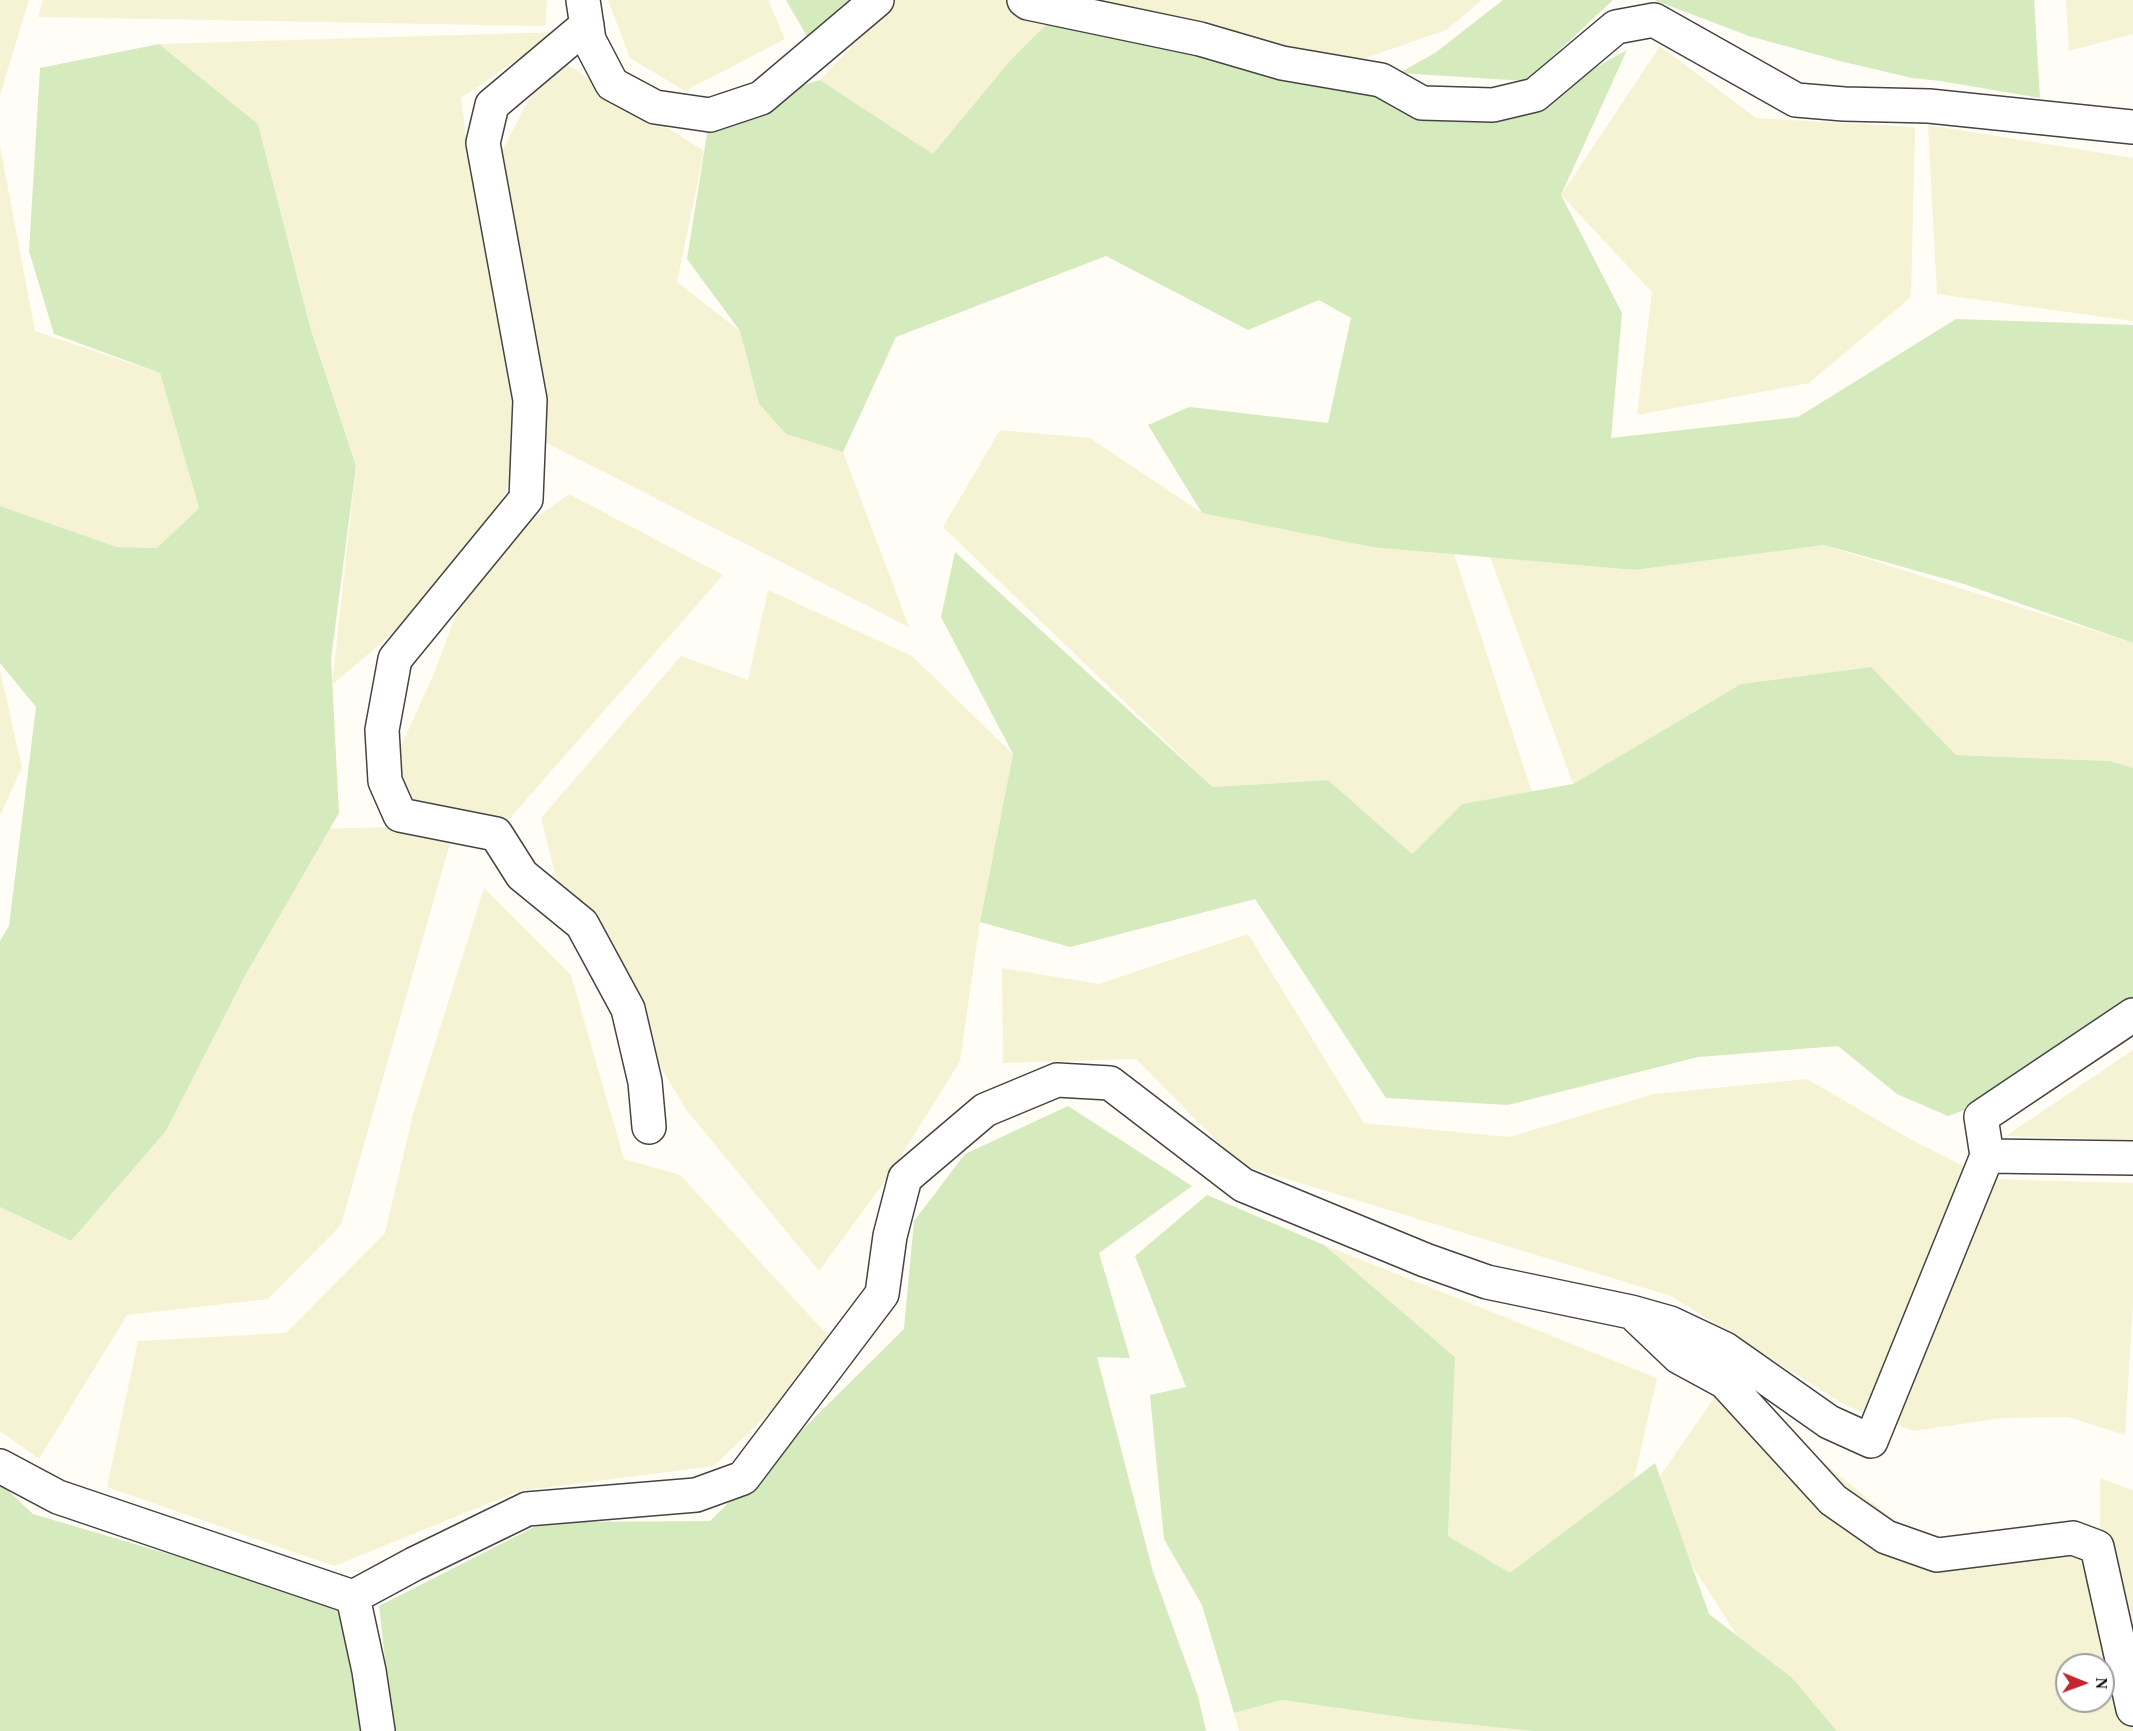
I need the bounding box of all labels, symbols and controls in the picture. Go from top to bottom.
north arrow [2055,1653,2115,1713]
text: N [2093,1677,2110,1689]

